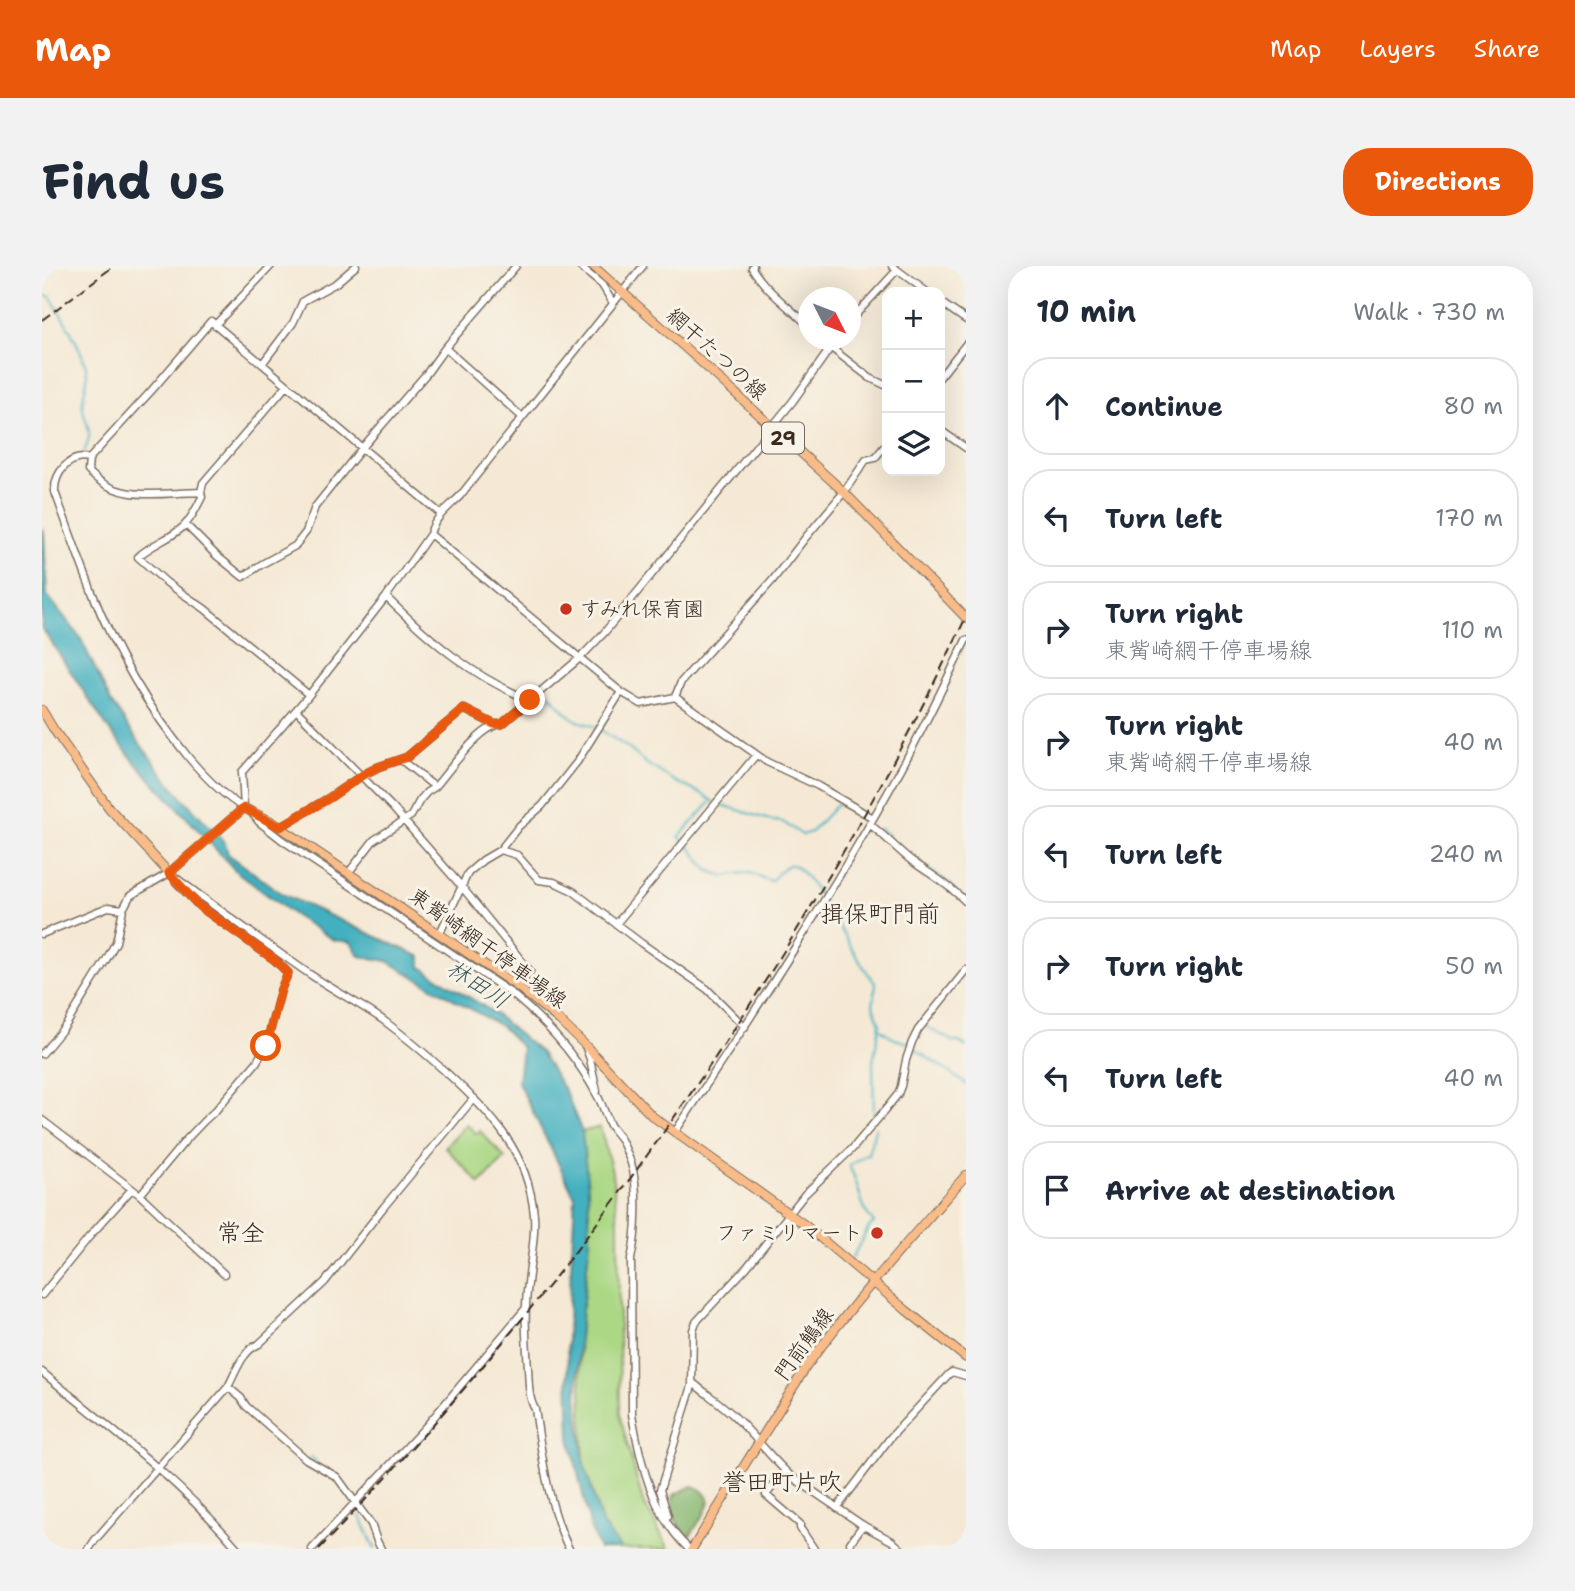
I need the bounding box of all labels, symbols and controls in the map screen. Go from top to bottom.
text: Map [35,27,111,72]
text: Map [1270,33,1321,65]
text: Layers [1359,33,1436,65]
text: Share [1474,33,1540,65]
button: Directions [1343,148,1533,216]
text: Find us [42,149,225,215]
north arrow [798,287,861,350]
map controls [882,287,945,476]
button: + [882,287,945,350]
text: 10 min [1036,291,1136,332]
text: Walk · 730 m [1353,297,1505,327]
street label: 網干たつの線 [661,301,773,407]
button: − [882,350,945,413]
icon: ahead [1038,387,1076,425]
text: Continue [1105,389,1223,424]
text: 80 m [1444,391,1503,421]
button: layers [882,413,945,476]
road number: 29 [762,422,804,454]
icon: left [1038,499,1076,537]
text: Turn left [1105,501,1222,536]
text: 170 m [1435,503,1503,533]
place label: すみれ保育園 [580,595,704,623]
text: Turn right [1105,596,1243,631]
marker: すみれ保育園 [558,601,574,617]
icon: right [1038,611,1076,649]
text: 110 m [1441,615,1503,645]
text: 東觜崎網干停車場線 [1105,635,1312,665]
route end [514,684,545,715]
text: Turn right [1105,708,1243,743]
icon: right [1038,723,1076,761]
text: 40 m [1443,727,1503,757]
text: 東觜崎網干停車場線 [1105,747,1312,777]
icon: left [1038,835,1076,873]
text: Turn left [1105,837,1222,872]
text: 240 m [1429,839,1503,869]
street label: 東觜崎網干停車場線 [403,881,573,1015]
district label: 揖保町門前 [820,898,940,930]
icon: right [1038,947,1076,985]
text: Turn right [1105,949,1243,984]
text: 50 m [1445,951,1503,981]
water label: 林田川 [441,953,515,1015]
route start [250,1030,281,1061]
icon: left [1038,1059,1076,1097]
text: Turn left [1105,1061,1222,1096]
text: 40 m [1443,1063,1503,1093]
icon: arrive [1038,1171,1076,1209]
text: Arrive at destination [1105,1173,1395,1208]
district label: 常全 [217,1217,265,1249]
place label: ファミリマート [716,1219,863,1247]
marker: ファミリマート [869,1225,885,1241]
street label: 門前鵤線 [768,1302,840,1386]
district label: 誉田町片吹 [722,1466,842,1498]

